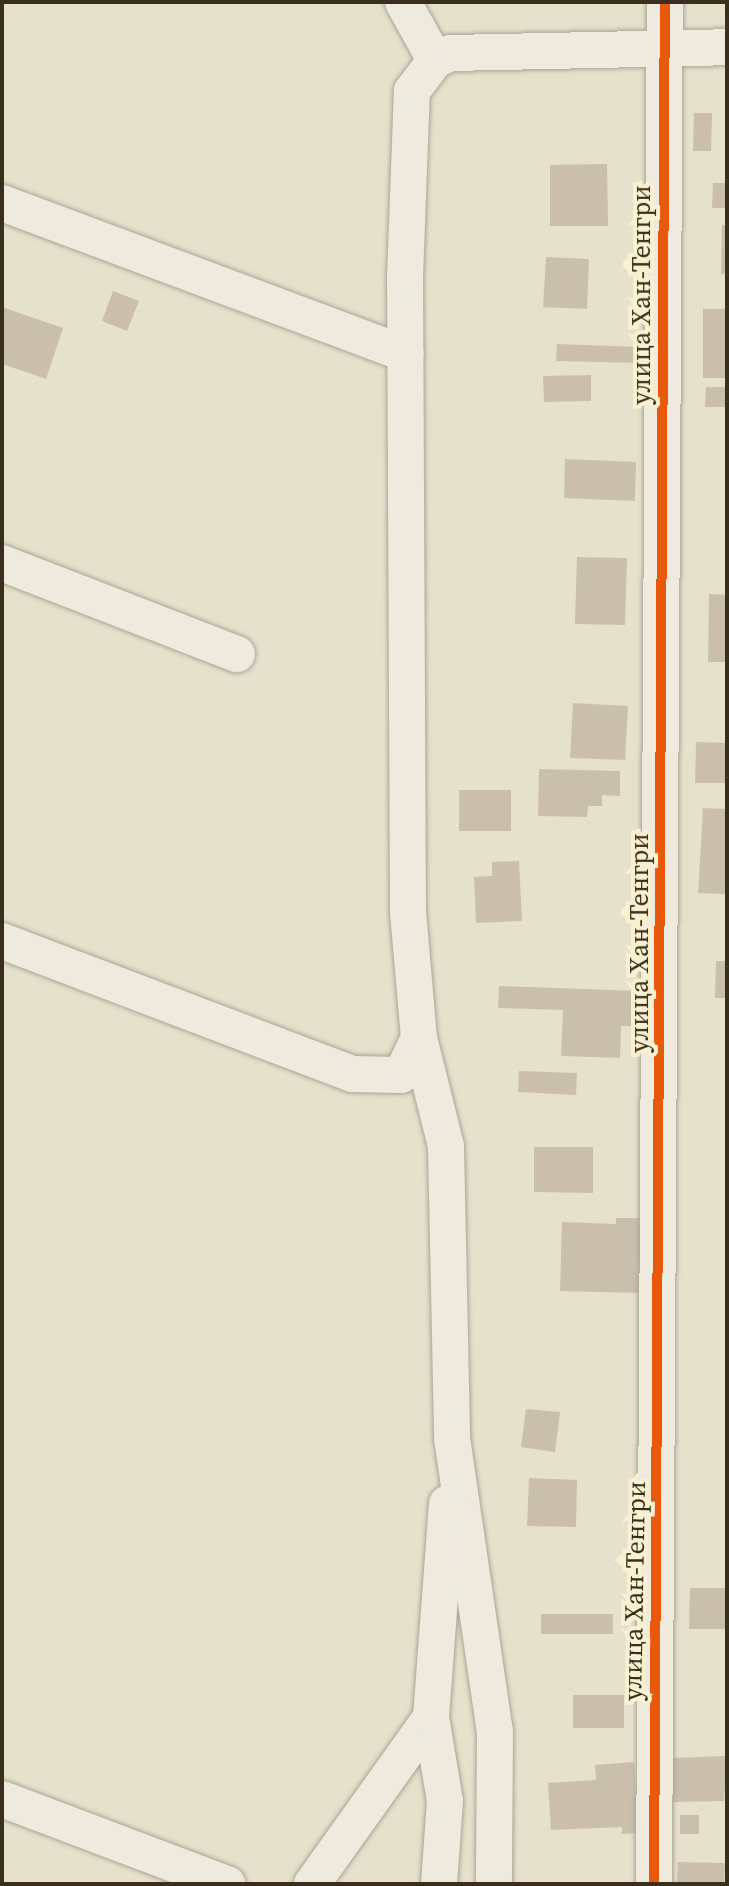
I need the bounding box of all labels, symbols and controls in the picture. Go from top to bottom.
street label: улица Хан-Тенгри [626,185,658,405]
street label: улица Хан-Тенгри [624,833,656,1053]
street label: улица Хан-Тенгри [617,1481,653,1701]

